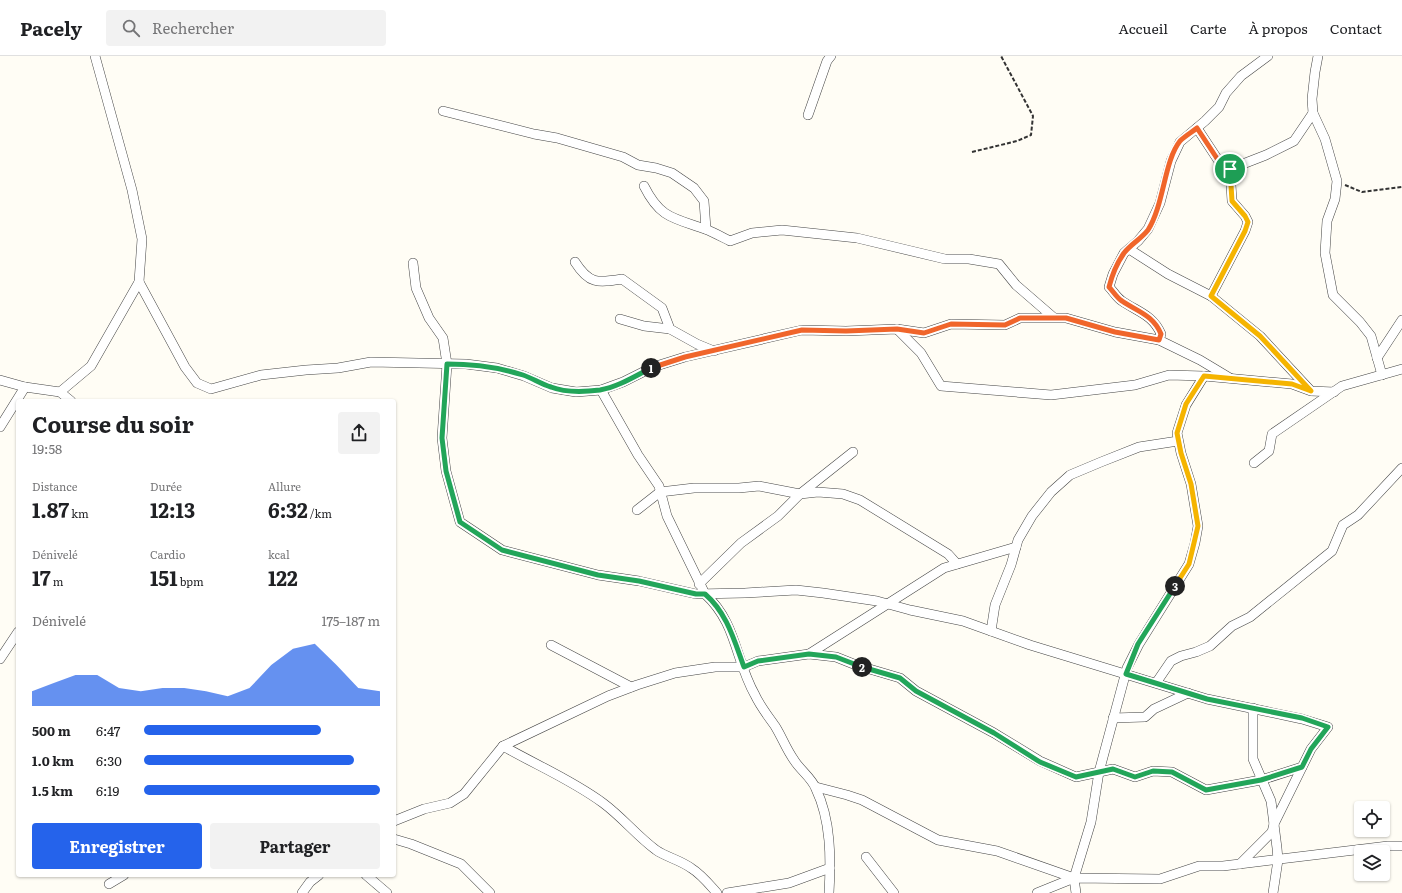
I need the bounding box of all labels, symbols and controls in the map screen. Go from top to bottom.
search box [106,10,386,46]
text: Pacely [20,14,82,42]
text: Rechercher [152,16,234,39]
icon: search [120,17,142,39]
text: Accueil [1118,18,1168,38]
text: Carte [1190,18,1227,38]
text: À propos [1249,18,1308,38]
text: Contact [1330,18,1382,38]
pin [1213,152,1247,186]
icon: arrive [1219,158,1241,180]
pin: 1 [641,358,661,378]
text: 1 [649,360,653,376]
text: Course du soir [32,407,194,440]
button: share [338,412,380,454]
text: 19:58 [32,439,62,458]
text: Distance [32,478,77,494]
text: Durée [150,478,182,494]
text: Allure [268,478,301,494]
text: 1.87 [32,494,69,524]
text: 12:13 [150,494,195,524]
text: 6:32 [268,494,308,524]
text: km [69,505,89,521]
text: /km [308,505,332,521]
text: Dénivelé [32,546,78,562]
text: Cardio [150,546,185,562]
text: kcal [268,546,290,562]
text: 17 [32,562,51,592]
text: 151 [150,562,177,592]
text: 122 [268,562,298,592]
text: m [51,573,63,589]
text: bpm [177,573,204,589]
pin: 3 [1165,576,1185,596]
text: 3 [1172,578,1178,594]
text: Dénivelé [32,611,86,630]
text: 175–187 m [322,611,380,630]
pin: 2 [852,657,872,677]
text: 2 [859,659,865,675]
text: 500 m [32,721,71,740]
text: 6:47 [96,721,120,740]
text: 1.0 km [32,751,74,770]
text: 6:30 [96,751,122,770]
text: 1.5 km [32,781,73,800]
text: 6:19 [96,781,119,800]
map controls [1354,801,1390,881]
button: locate [1354,801,1390,837]
button: Enregistrer [32,823,202,869]
button: Partager [210,823,380,869]
button: layers [1354,845,1390,881]

